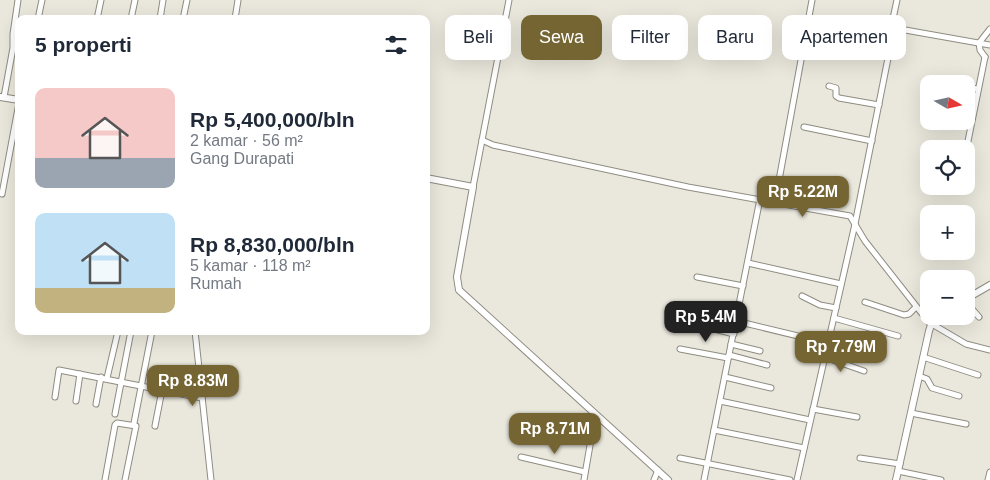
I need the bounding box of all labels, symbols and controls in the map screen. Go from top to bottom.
chip: Beli [445,15,511,60]
chip: Sewa [521,15,602,60]
chip: Filter [612,15,688,60]
chip: Baru [698,15,772,60]
chip: Apartemen [782,15,906,60]
icon: filters [382,31,410,59]
text: 5 properti [35,33,132,56]
north arrow [920,75,975,130]
map controls [920,75,975,325]
icon: home [75,108,135,168]
text: Rp 5,400,000/bln [190,108,355,131]
text: 2 kamar · 56 m² [190,132,303,149]
button: locate [920,140,975,195]
text: Gang Durapati [190,150,294,167]
pin: Rp 5.22M [751,176,855,218]
text: Rp 5.22M [768,183,838,200]
button: + [920,205,975,260]
icon: home [75,233,135,293]
text: Rp 8,830,000/bln [190,233,355,256]
text: 5 kamar · 118 m² [190,257,311,274]
button: − [920,270,975,325]
text: Rumah [190,275,242,292]
pin: Rp 5.4M [660,300,752,343]
text: Rp 5.4M [675,308,737,325]
pin: Rp 7.79M [789,330,893,373]
text: Rp 7.79M [806,338,876,355]
pin: Rp 8.83M [141,364,245,407]
text: Rp 8.83M [158,372,228,389]
pin: Rp 8.71M [503,412,607,455]
text: Rp 8.71M [520,420,590,437]

